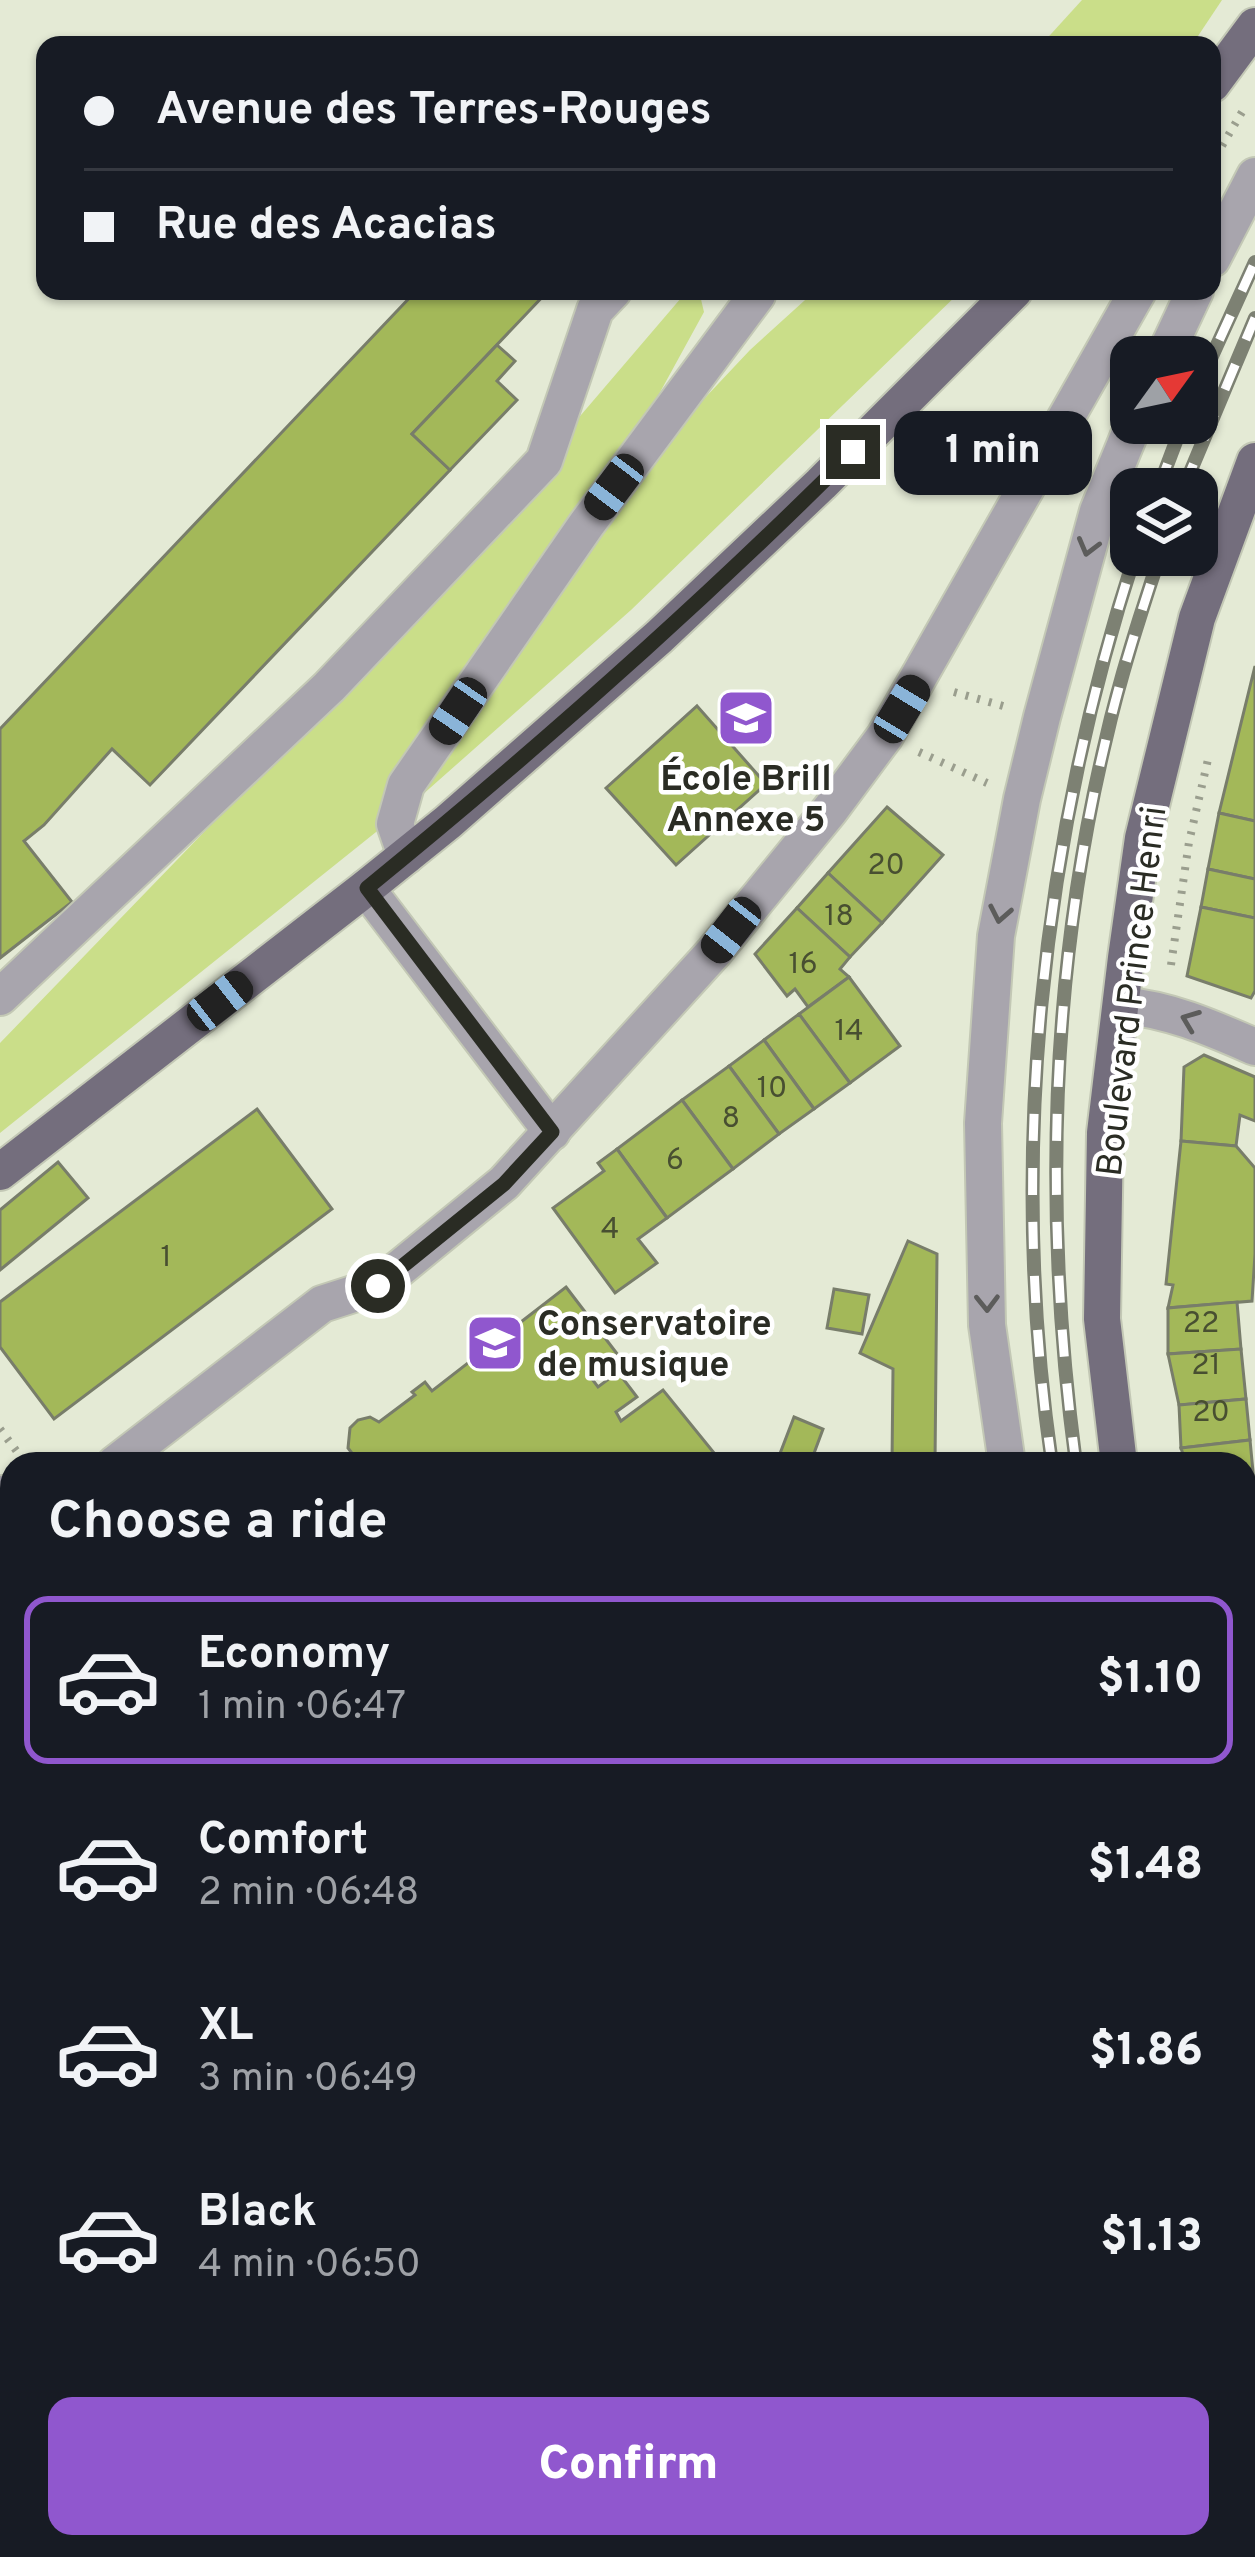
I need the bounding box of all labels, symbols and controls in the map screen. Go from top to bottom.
text: Avenue des Terres-Rouges [156,83,712,140]
text: Rue des Acacias [156,198,497,255]
north arrow [1110,336,1218,444]
map controls [1110,336,1218,576]
callout: 1 min [895,410,1093,494]
route end [826,425,880,479]
text: 1 min [945,428,1041,477]
car [578,447,650,527]
button: layers [1110,468,1218,576]
one-way arrow [1078,536,1103,557]
car [868,669,936,749]
car [423,671,493,751]
school or university icon: École Brill Annexe 5 [715,687,777,749]
place label: École Brill Annexe 5 [660,756,832,845]
street label: Boulevard Prince Henri [1088,804,1180,1179]
house number: 20 [867,848,905,885]
car [695,891,767,969]
house number: 18 [824,899,854,936]
one-way arrow [988,904,1014,924]
house number: 16 [788,947,818,984]
car [181,965,259,1037]
one-way arrow [1180,1010,1201,1034]
house number: 14 [834,1014,864,1051]
house number: 10 [757,1071,787,1108]
house number: 8 [722,1101,740,1138]
house number: 6 [666,1143,684,1180]
house number: 4 [601,1212,619,1249]
house number: 1 [160,1240,172,1277]
route start [351,1259,405,1313]
one-way arrow [973,1294,999,1313]
place label: Conservatoire de musique [537,1303,772,1390]
house number: 22 [1183,1306,1219,1343]
school or university icon: Conservatoire de musique [464,1312,526,1374]
house number: 21 [1191,1348,1221,1385]
house number: 20 [1192,1395,1230,1432]
text: Choose a ride [48,1489,388,1558]
icon: car [54,1626,162,1734]
text: Economy [198,1627,390,1684]
text: $1.10 [1097,1652,1203,1709]
text: 1 min · 06:47 [198,1684,406,1733]
icon: car [54,1812,162,1920]
text: Comfort [198,1813,368,1870]
text: $1.48 [1088,1838,1203,1895]
text: 2 min · 06:48 [198,1870,419,1919]
icon: car [54,1998,162,2106]
text: XL [198,1999,253,2056]
text: $1.86 [1089,2024,1203,2081]
text: 3 min · 06:49 [198,2056,418,2105]
icon: car [54,2184,162,2292]
text: Black [198,2185,317,2242]
text: $1.13 [1100,2210,1203,2267]
text: 4 min · 06:50 [198,2242,421,2291]
button: Confirm [48,2397,1209,2535]

